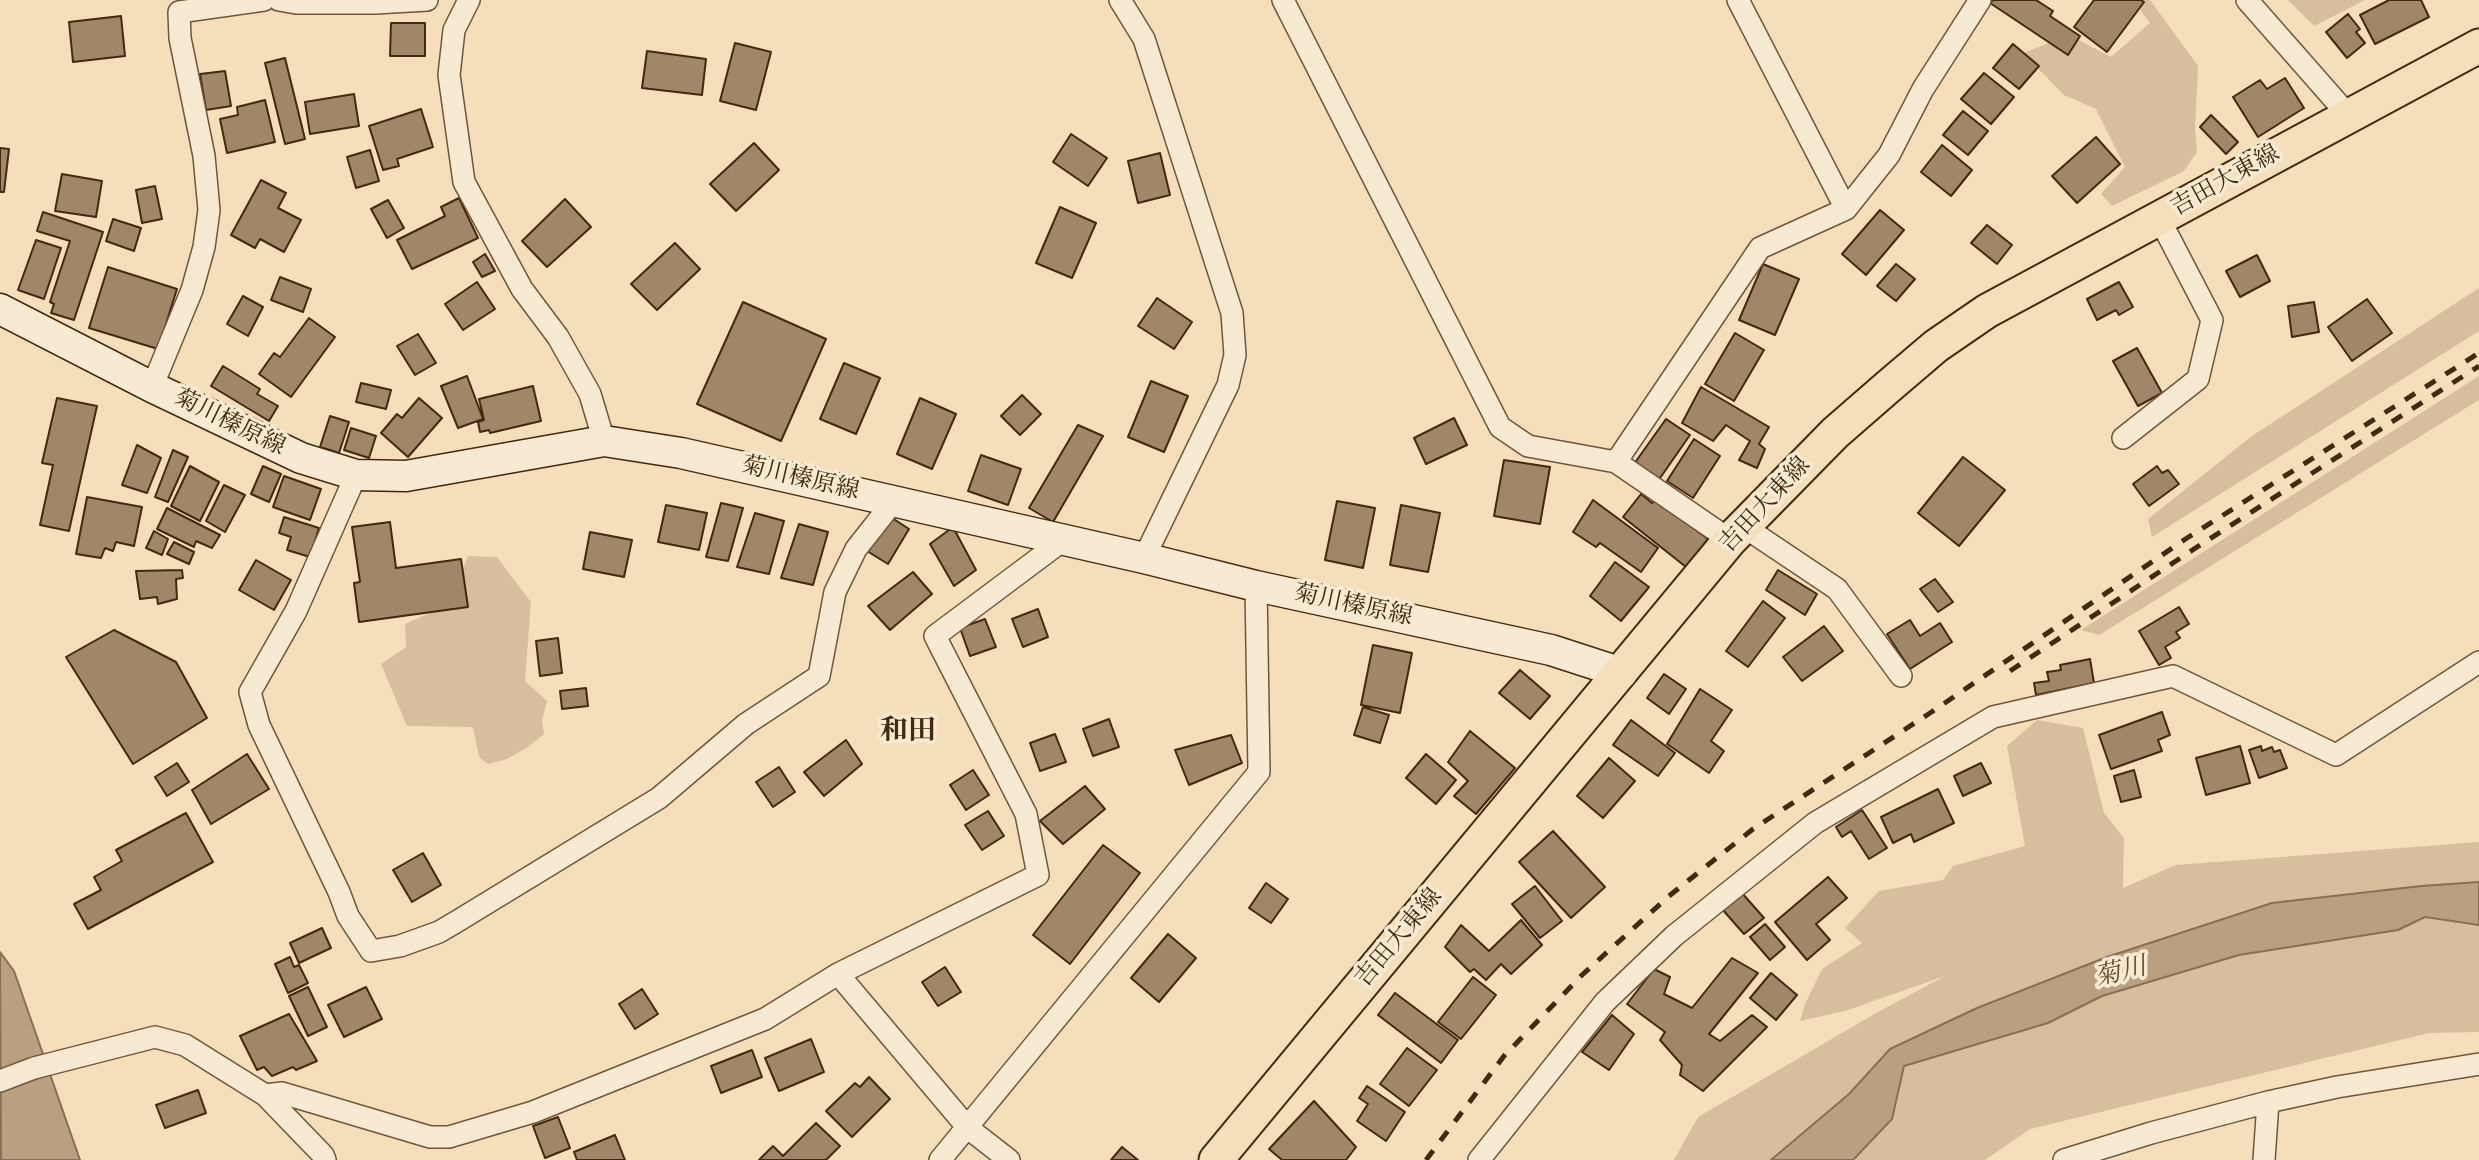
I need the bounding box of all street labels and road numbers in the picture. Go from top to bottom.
street label: 吉田大東線 [2167,140,2285,224]
street label: 菊川榛原線 [169,385,289,463]
street label: 菊川榛原線 [738,452,862,508]
street label: 吉田大東線 [1715,452,1817,560]
street label: 菊川榛原線 [1291,580,1415,634]
street label: 吉田大東線 [1350,884,1450,994]

